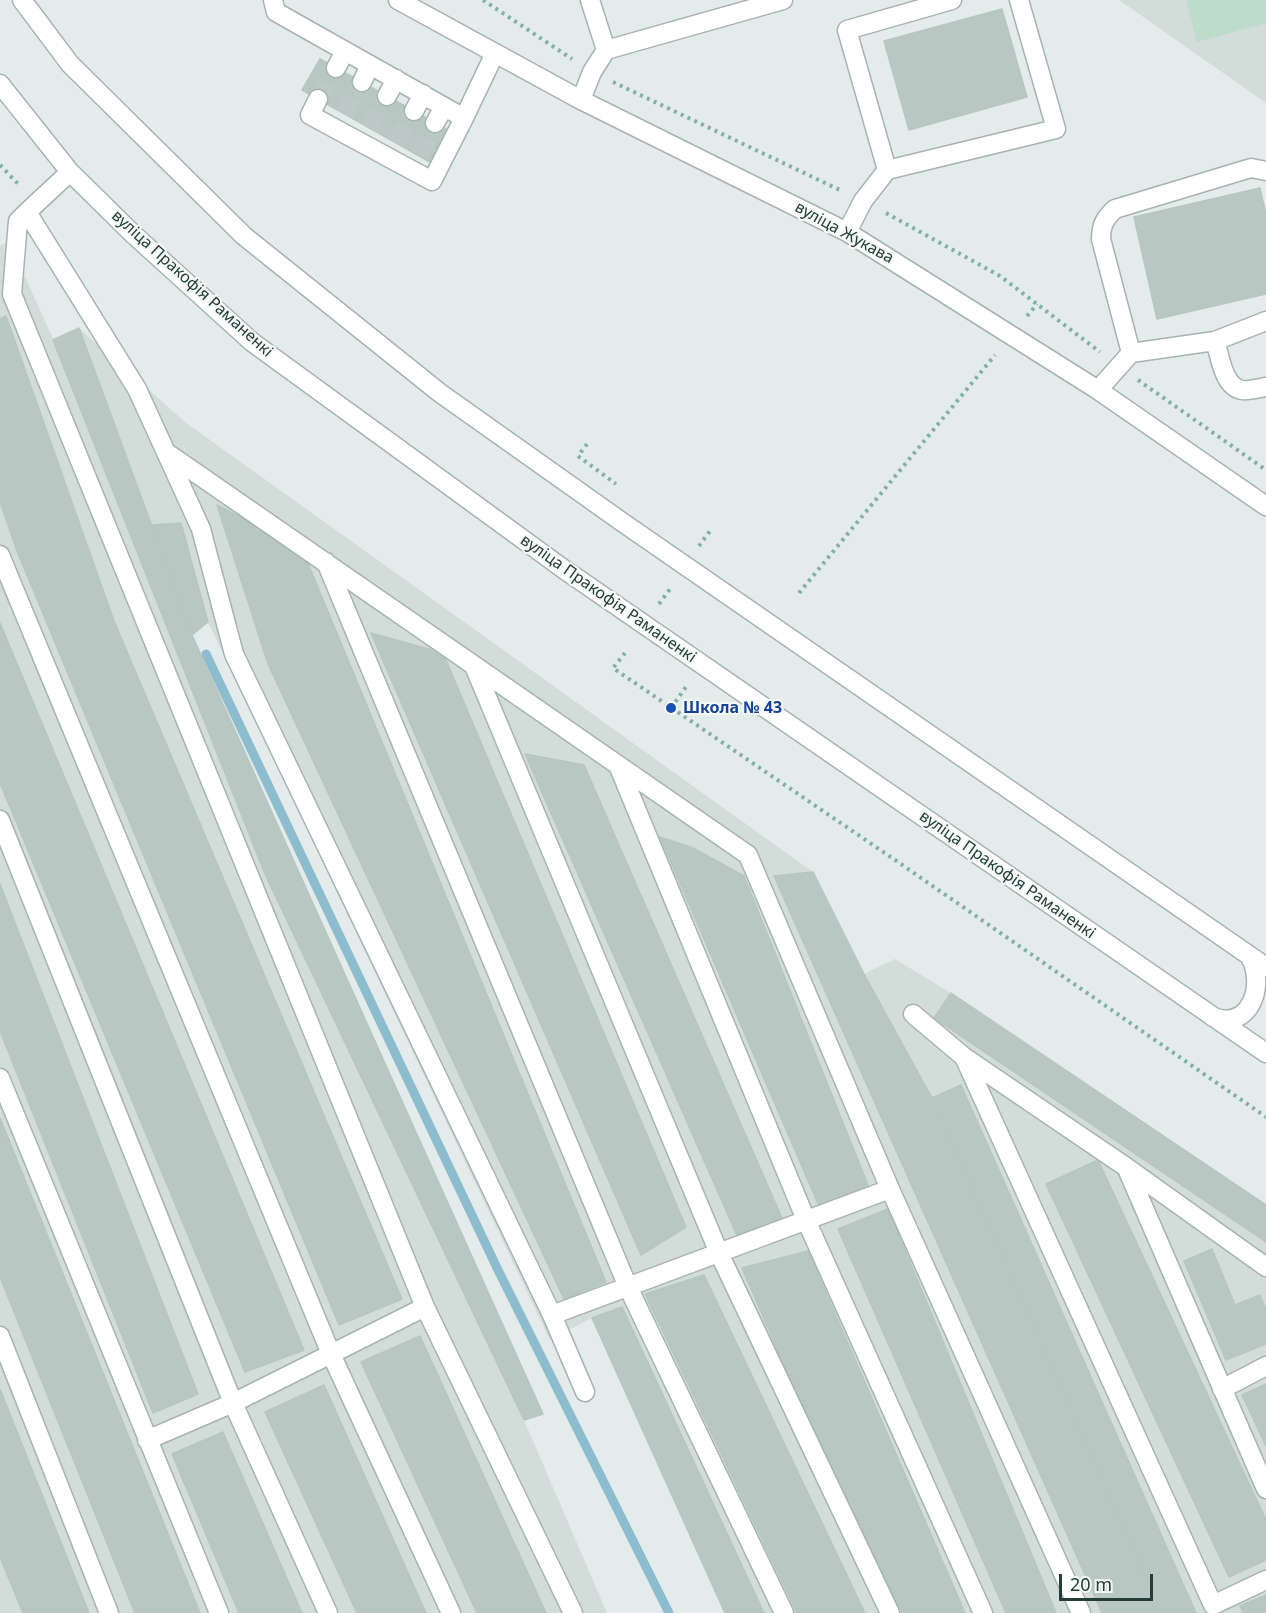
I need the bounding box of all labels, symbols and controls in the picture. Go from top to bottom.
street label: вуліца Жукава [791,198,897,268]
street label: вуліца Пракофія Раманенкі [107,206,277,362]
street label: вуліца Пракофія Раманенкі [516,531,700,667]
place label: Школа № 43 [683,698,782,718]
marker: Школа № 43 [664,701,678,715]
street label: вуліца Пракофія Раманенкі [915,807,1099,943]
scale bar [1062,1562,1156,1600]
text: 20 m [1070,1572,1112,1596]

